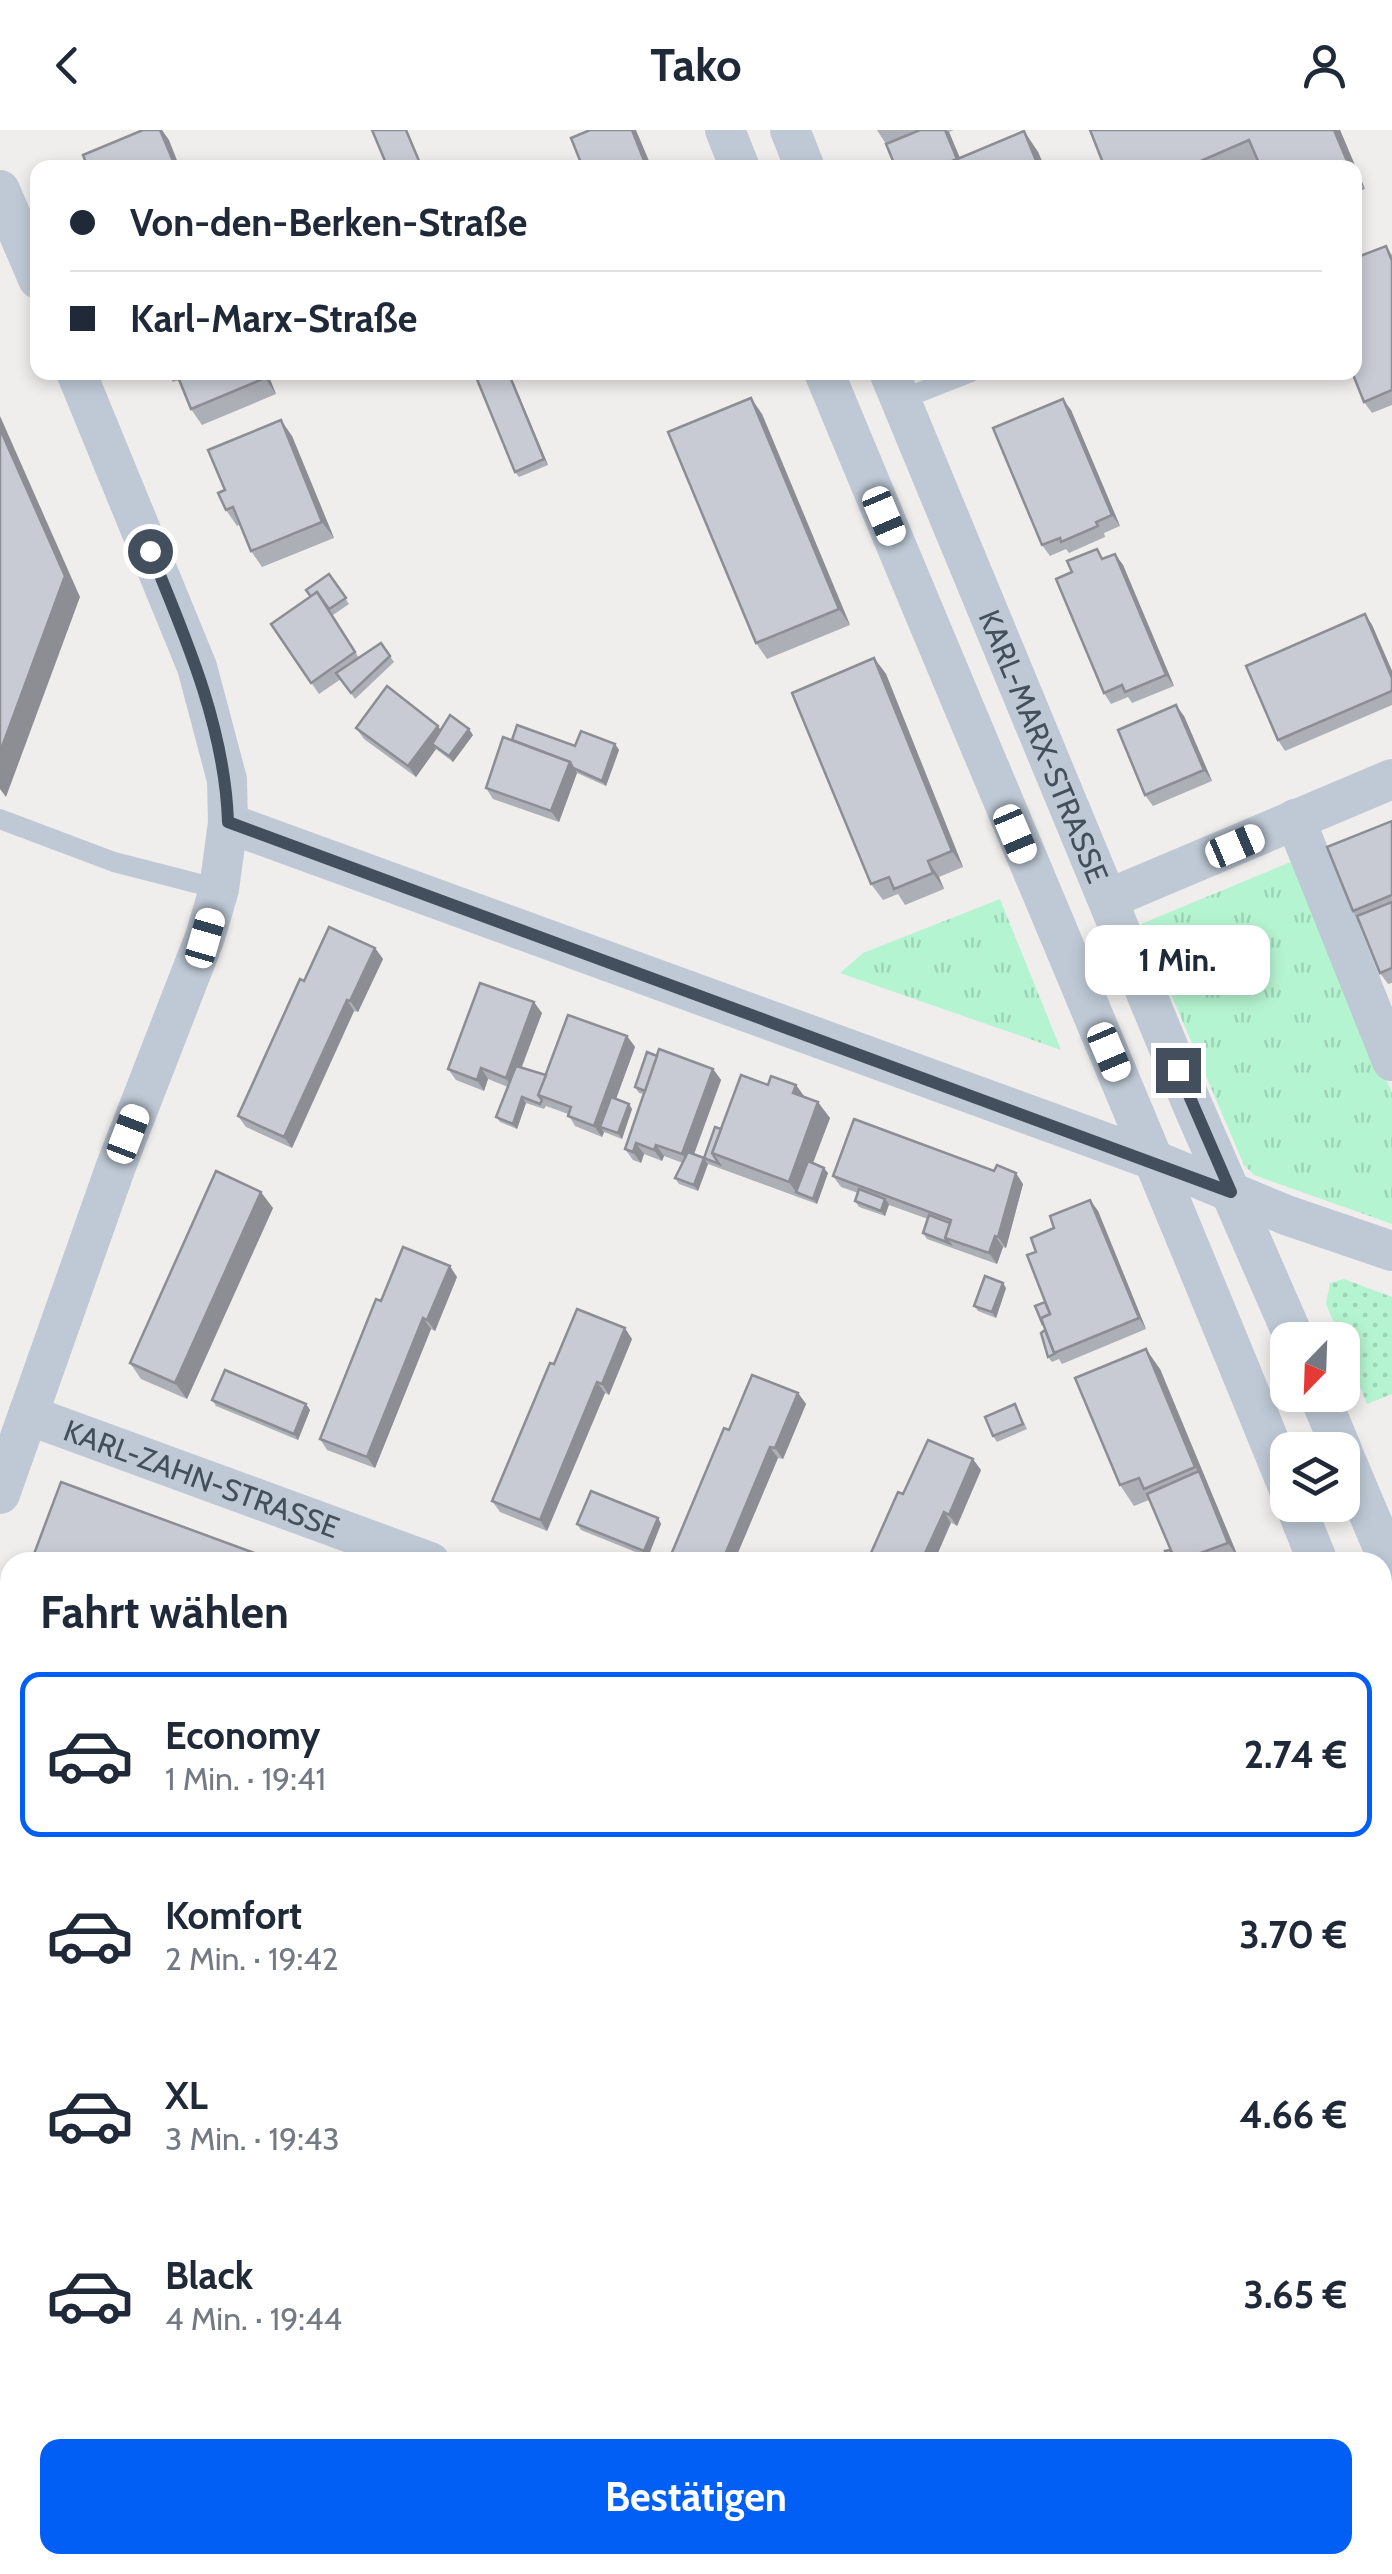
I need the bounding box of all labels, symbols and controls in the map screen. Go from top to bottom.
icon: back [40,38,95,93]
text: Tako [650,38,742,92]
icon: person [1297,38,1352,93]
text: Von-den-Berken-Straße [130,199,527,246]
text: Karl-Marx-Straße [130,295,417,342]
car [858,483,910,549]
route start [128,529,173,574]
street label: KARL-MARX-STRASSE [971,604,1117,888]
car [989,801,1041,867]
car [1202,820,1268,872]
car [182,905,228,971]
callout: 1 Min. [1086,925,1270,995]
text: 1 Min. [1139,940,1216,979]
car [1083,1019,1135,1085]
route end [1156,1048,1201,1093]
car [103,1101,153,1167]
north arrow [1270,1322,1360,1412]
map controls [1270,1322,1360,1522]
street label: KARL-ZAHN-STRASSE [59,1411,344,1546]
button: layers [1270,1432,1360,1522]
text: Fahrt wählen [40,1585,289,1639]
icon: car [45,1710,135,1800]
text: Economy [165,1712,320,1759]
text: 2.74 € [1244,1731,1347,1778]
text: 1 Min. · 19:41 [165,1759,326,1798]
icon: car [45,1890,135,1980]
text: Komfort [165,1892,302,1939]
text: 3.70 € [1239,1911,1347,1958]
text: 2 Min. · 19:42 [165,1939,339,1978]
icon: car [45,2070,135,2160]
text: XL [165,2072,208,2119]
text: 4.66 € [1239,2091,1347,2138]
text: 3 Min. · 19:43 [165,2119,340,2158]
icon: car [45,2250,135,2340]
text: Black [165,2252,253,2299]
text: 3.65 € [1243,2271,1347,2318]
text: 4 Min. · 19:44 [165,2299,342,2338]
button: Bestätigen [40,2439,1352,2554]

